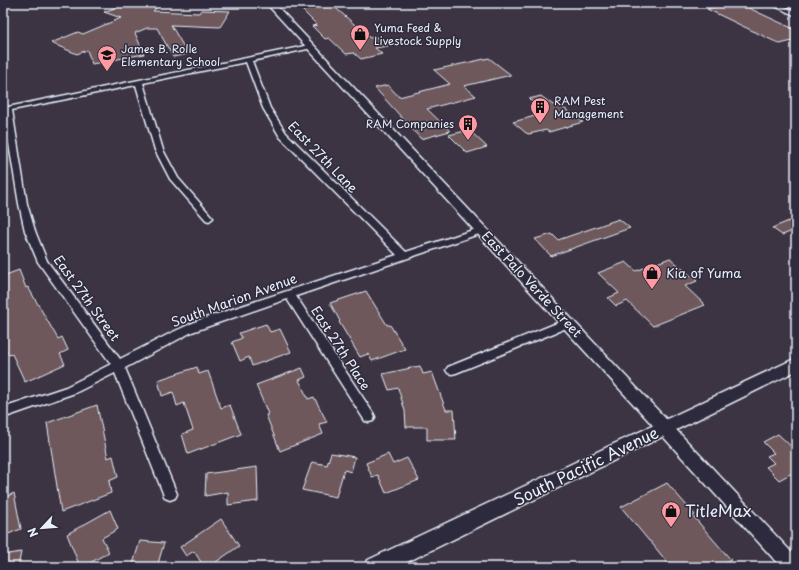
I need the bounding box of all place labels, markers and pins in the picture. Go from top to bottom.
place label: Yuma Feed & Livestock Supply [374,19,461,49]
shop icon: Yuma Feed & Livestock Supply [349,23,371,51]
place label: James B. Rolle Elementary School [121,40,220,70]
school or university icon: James B. Rolle Elementary School [96,44,118,72]
place label: RAM Pest Management [554,92,624,122]
building icon: RAM Pest Management [529,96,551,124]
building icon: RAM Companies [457,113,479,141]
place label: RAM Companies [366,115,454,132]
shop icon: Kia of Yuma [641,262,663,290]
place label: Kia of Yuma [666,263,742,282]
place label: TitleMax [685,498,751,522]
shop icon: TitleMax [660,500,682,528]

